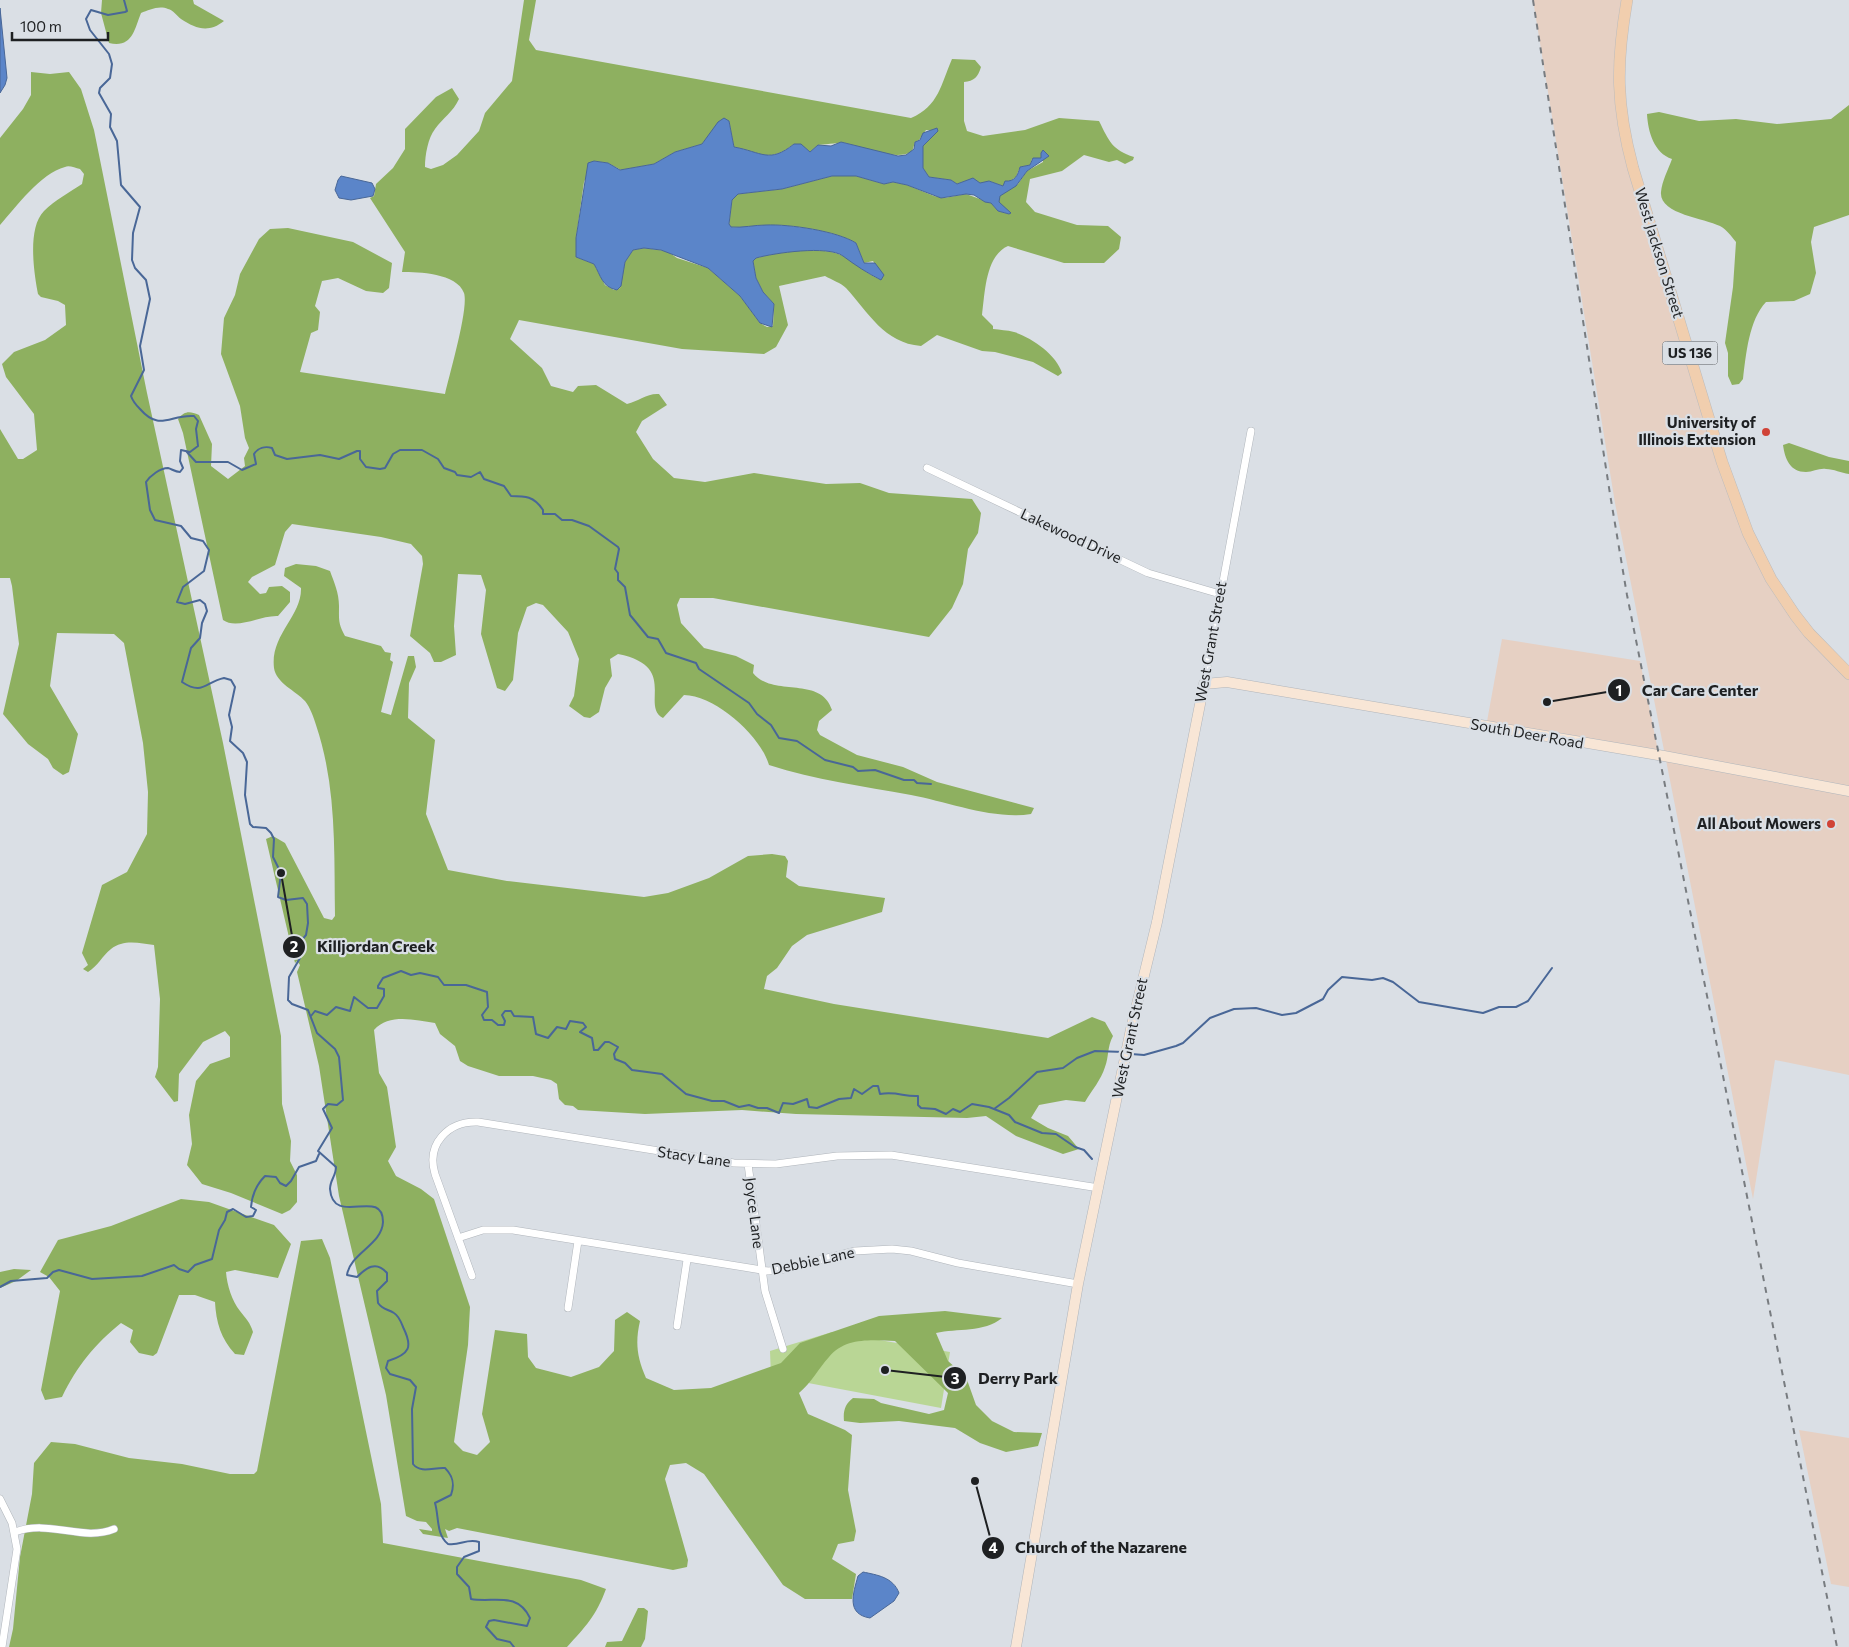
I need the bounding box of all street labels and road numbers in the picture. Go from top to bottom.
street label: West Jackson Street [1632,185,1688,320]
road number: US 136 [1662,342,1718,364]
street label: Lakewood Drive [1018,504,1125,566]
street label: West Grant Street [1191,580,1230,704]
street label: South Deer Road [1469,714,1585,752]
street label: West Grant Street [1107,976,1151,1100]
street label: Stacy Lane [656,1142,732,1170]
street label: Joyce Lane [742,1176,768,1250]
street label: Debbie Lane [770,1242,856,1278]

